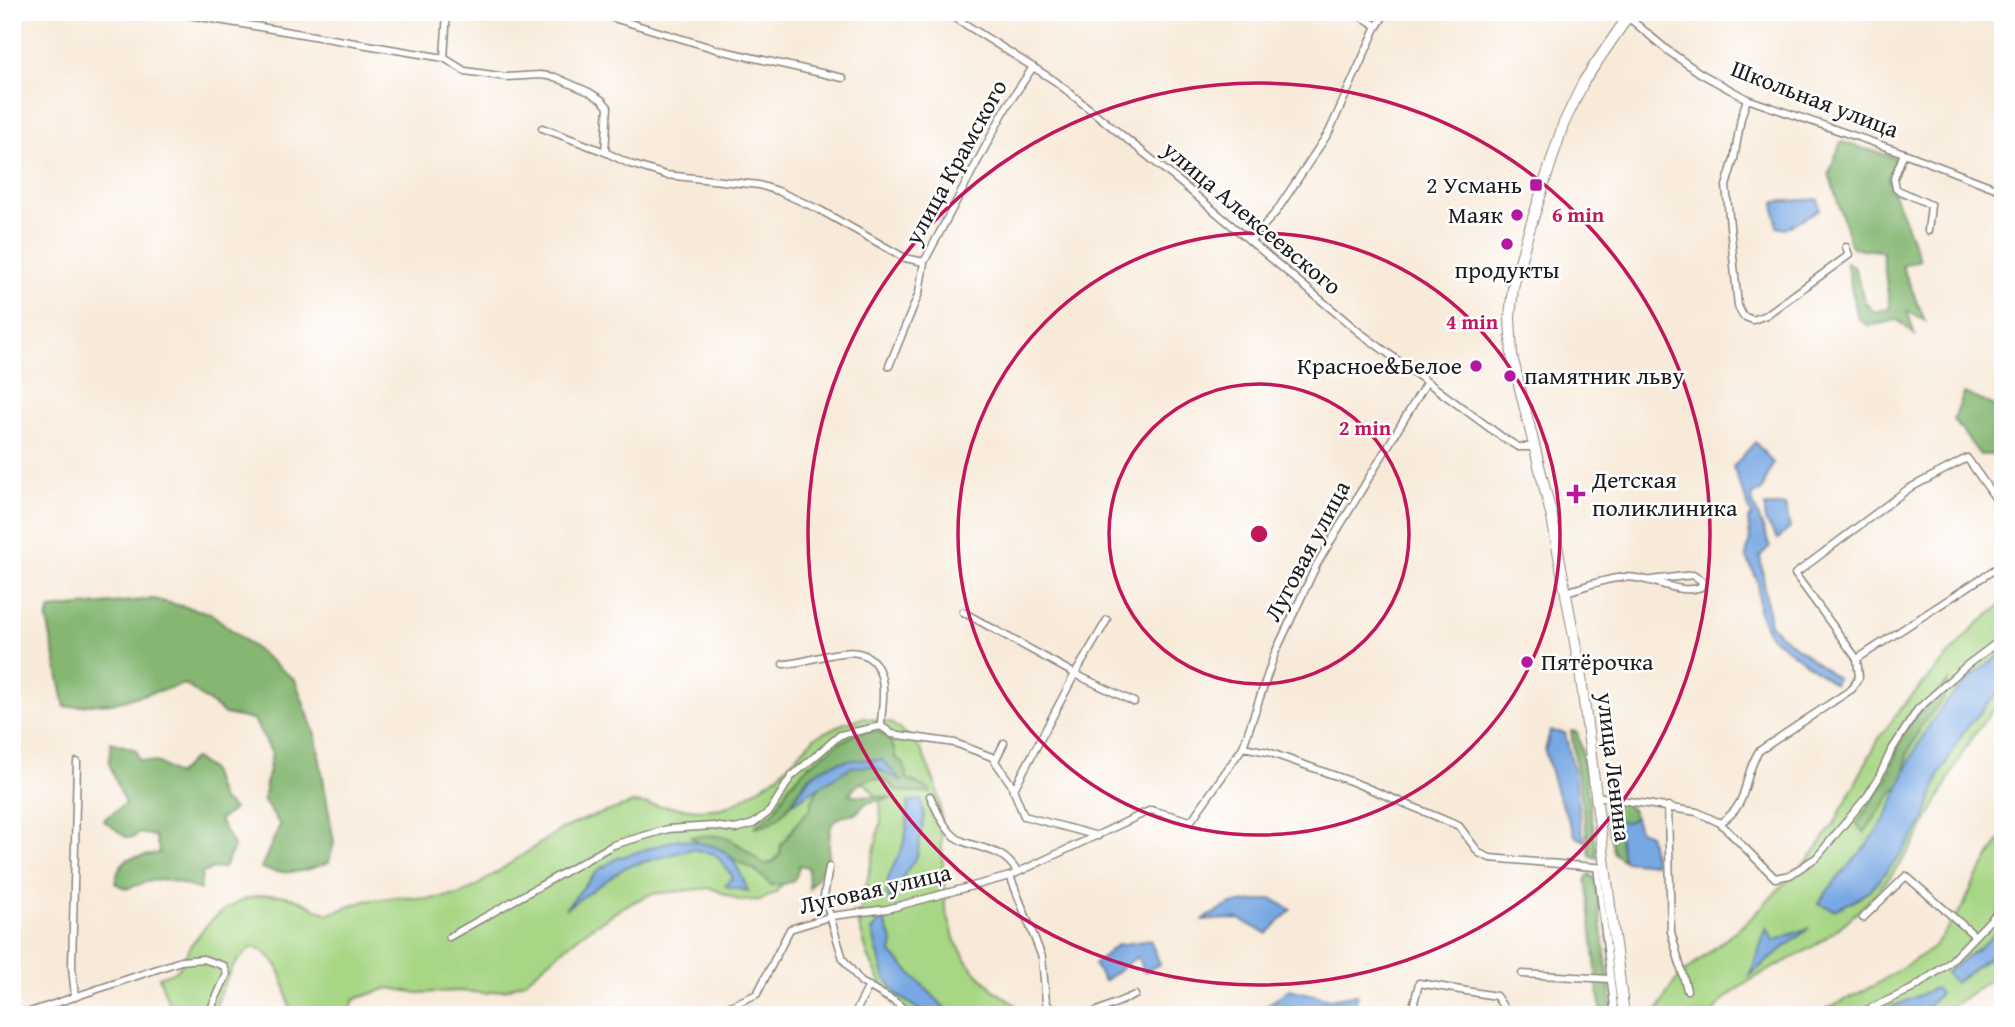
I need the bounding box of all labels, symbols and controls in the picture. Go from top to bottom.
street label: Школьная улица [1726,50,1905,147]
street label: улица Крамского [895,73,1016,252]
street label: улица Алексеевского [1154,131,1350,303]
place label: 2 Усмань [1426,167,1522,202]
marker: 2 Усмань [1528,177,1544,193]
place label: Маяк [1448,197,1503,232]
text: 6 min [1552,199,1605,230]
marker: Маяк [1509,207,1525,223]
marker: продукты [1499,236,1515,252]
place label: продукты [1455,252,1560,287]
text: 4 min [1446,306,1499,337]
place label: Красное&Белое [1297,348,1462,383]
marker: Красное&Белое [1468,358,1484,374]
place label: памятник льву [1524,358,1684,393]
marker: памятник льву [1502,368,1518,384]
text: 2 min [1339,412,1392,443]
place label: Детская поликлиника [1591,462,1738,525]
street label: Луговая улица [1255,474,1359,628]
marker: Детская поликлиника [1566,484,1586,504]
centre of rings [1247,522,1271,546]
place label: Пятёрочка [1541,644,1654,679]
marker: Пятёрочка [1519,654,1535,670]
street label: улица Ленина [1588,689,1641,844]
street label: Луговая улица [795,854,955,923]

